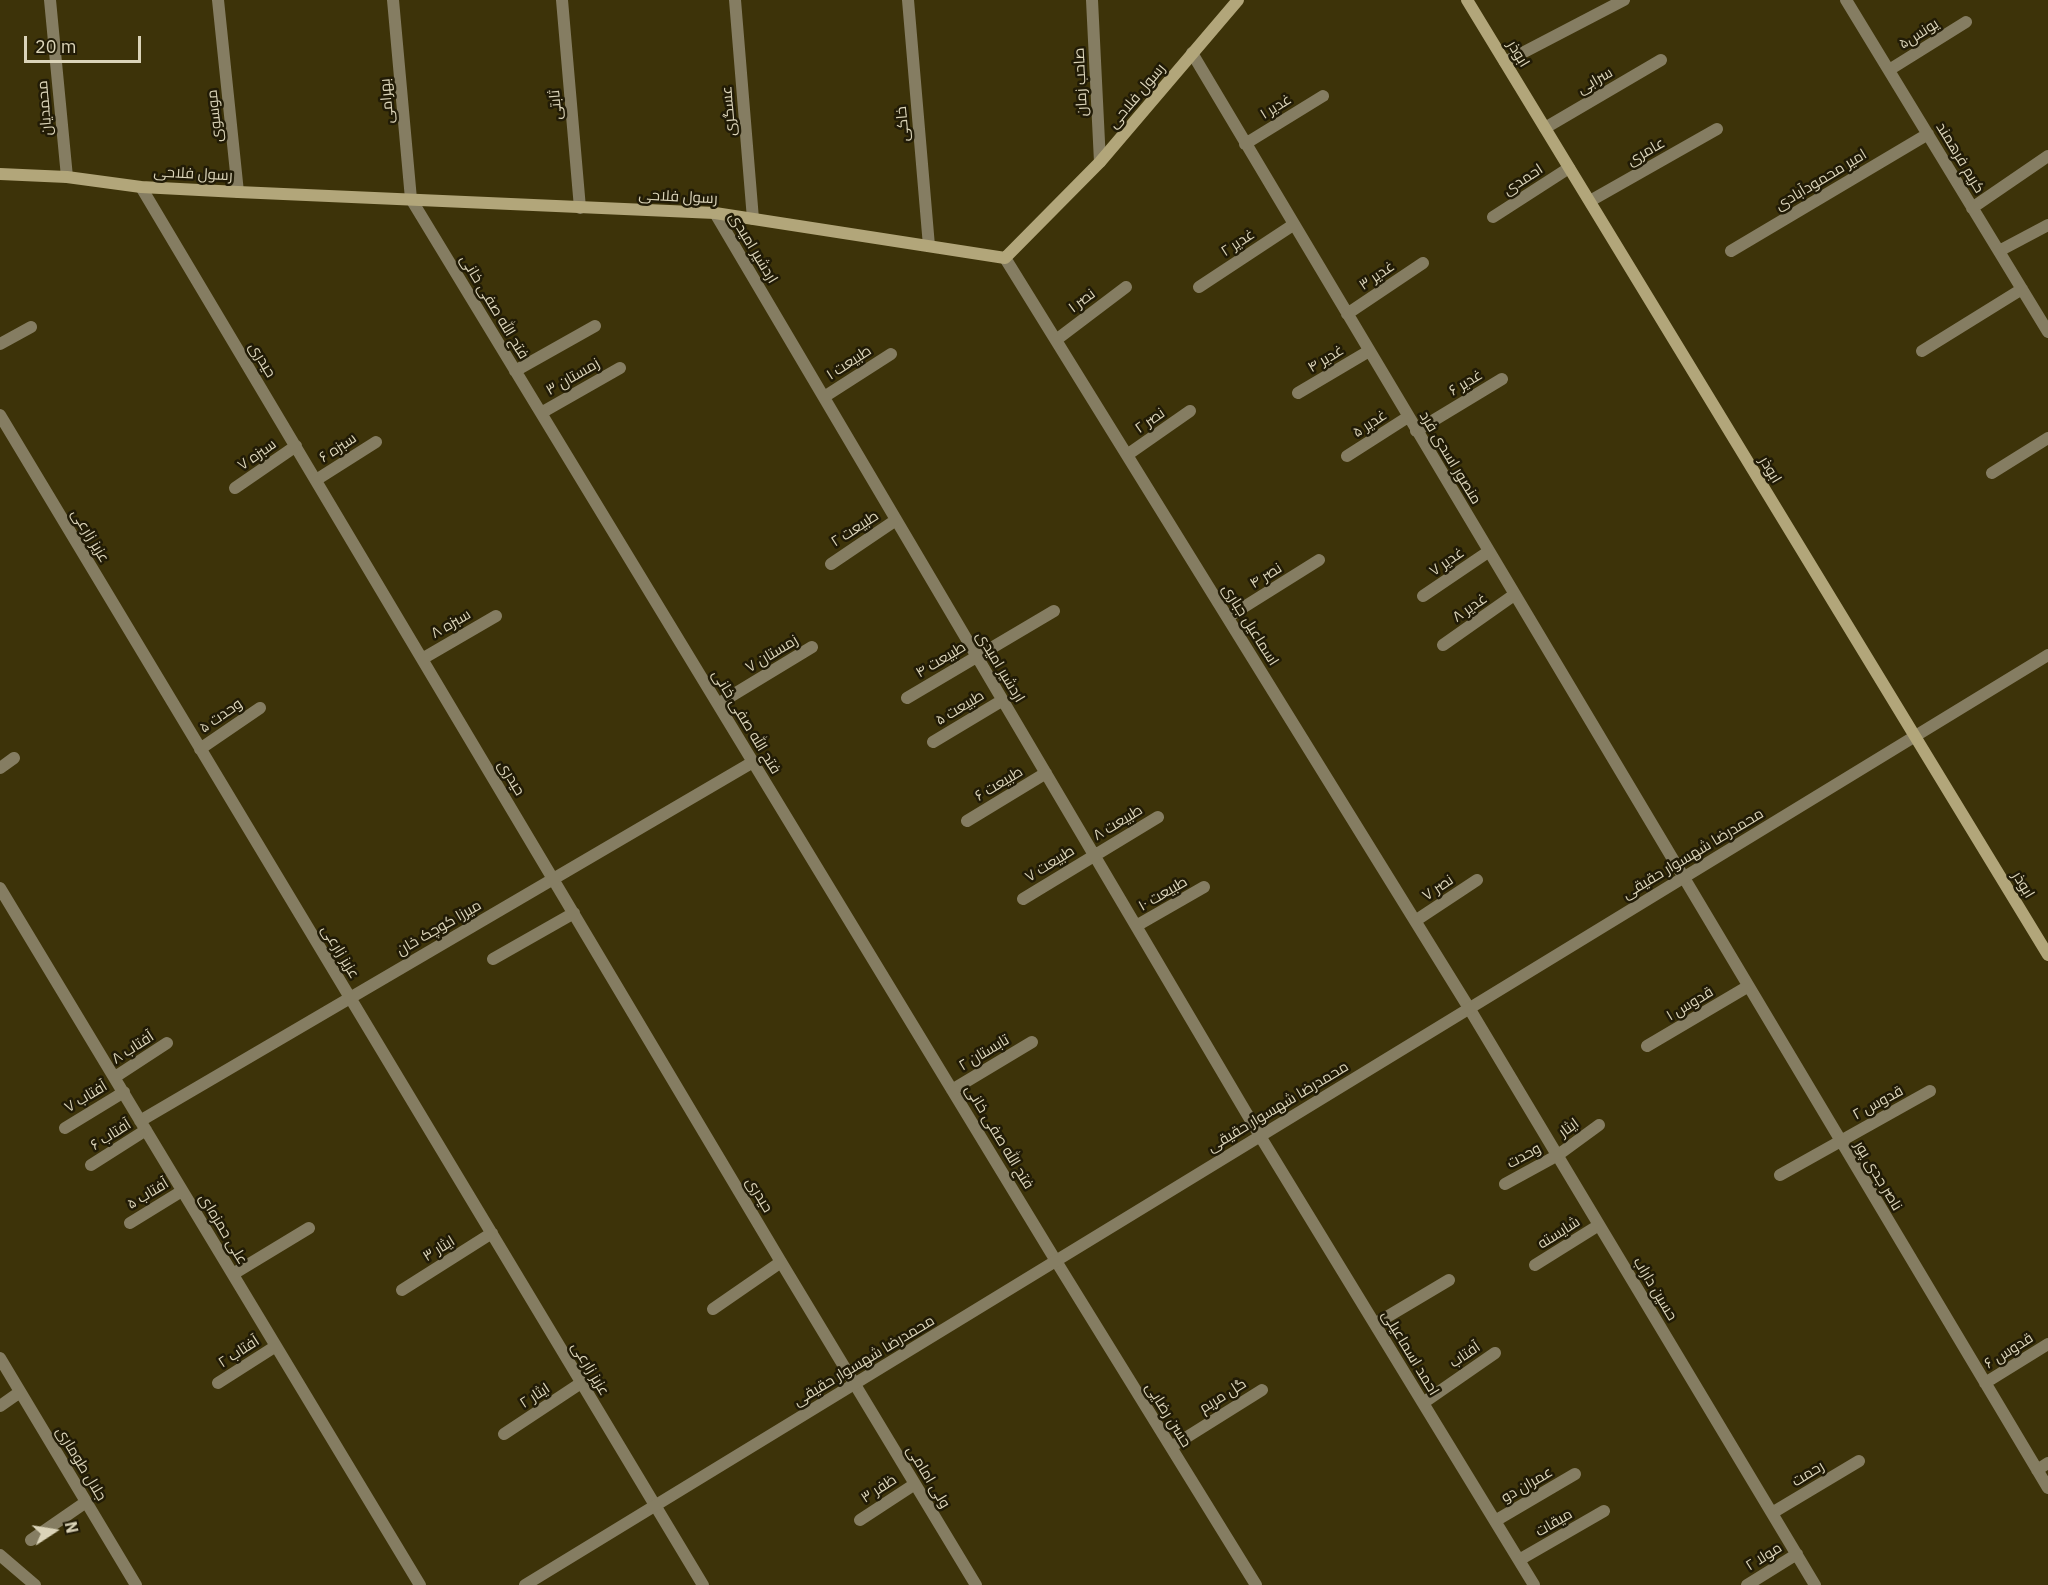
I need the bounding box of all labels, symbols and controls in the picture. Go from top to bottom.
street label: یونس۵ [1896,15,1942,53]
scale bar [27,24,144,62]
text: 20 m [35,35,77,58]
street label: ابوذر [1503,37,1533,71]
street label: صاحب زمان [1070,47,1092,117]
street label: رسول فلاحی [1105,60,1169,132]
street label: سرابی [1574,64,1616,98]
street label: بهرامی [376,78,398,124]
street label: محمدیان [34,80,56,136]
street label: عسگری [718,85,740,137]
street label: موسوی [203,89,227,143]
street label: ثابتی [546,89,566,121]
street label: غدیر ۱ [1257,90,1295,124]
street label: خاکی [892,106,914,142]
street label: کریم فرهمند [1932,119,1988,197]
street label: عامری [1624,134,1668,170]
street label: امیر محمودآبادی [1772,146,1870,214]
street label: احمدی [1500,160,1546,200]
street label: رسول فلاحی [153,163,233,185]
street label: رسول فلاحی [638,186,718,208]
street label: اردشیر امیدی [725,209,781,287]
street label: غدیر ۲ [1218,225,1258,261]
street label: فتح الله صفی خانی [456,252,532,362]
street label: غدیر ۳ [1356,258,1398,294]
street label: نصر ۱ [1065,285,1099,317]
street label: حیدری [244,339,280,381]
street label: غدیر ۴ [1305,341,1347,377]
street label: طبیعت ۱ [823,342,875,384]
street label: زمستان ۳ [543,354,603,400]
street label: غدیر ۶ [1446,366,1486,400]
street label: نصر ۲ [1132,404,1168,438]
street label: غدیر ۵ [1350,406,1390,442]
street label: منصور اسدی فرد [1415,408,1485,508]
street label: سبزه ۶ [316,429,360,467]
street label: سبزه ۷ [234,435,280,475]
street label: ابوذر [1755,453,1785,487]
street label: عزیز زارعی [67,506,113,566]
street label: طبیعت ۲ [828,507,882,551]
street label: غدیر ۷ [1426,544,1468,580]
street label: نصر ۴ [1247,559,1285,593]
street label: اسماعیل جباری [1218,581,1282,669]
street label: غدیر ۸ [1449,590,1491,626]
street label: سبزه ۸ [428,605,474,643]
street label: اردشیر امیدی [972,628,1028,706]
street label: زمستان ۷ [742,631,802,677]
street label: طبیعت ۴ [913,638,969,682]
street label: فتح الله صفی خانی [708,667,784,777]
street label: طبیعت ۵ [932,687,988,729]
street label: وحدت ۵ [196,695,246,737]
street label: حیدری [493,757,529,799]
street label: طبیعت ۶ [972,763,1026,805]
street label: طبیعت ۸ [1090,801,1146,845]
street label: محمدرضا شهسوار حقیقی [1619,805,1767,903]
street label: طبیعت ۷ [1022,842,1078,886]
street label: ابوذر [2008,868,2038,902]
street label: نصر ۷ [1419,871,1457,905]
street label: طبیعت ۱۰ [1135,873,1191,915]
street label: میرزا کوچک خان [393,896,485,960]
street label: عزیز زارعی [317,922,363,982]
street label: قدوس ۱ [1663,983,1717,1025]
street label: آفتاب ۸ [109,1028,157,1068]
street label: تابستان ۲ [956,1031,1012,1075]
street label: محمدرضا شهسوار حقیقی [1204,1058,1352,1156]
street label: آفتاب ۷ [61,1077,111,1117]
street label: فتح الله صفی خانی [961,1082,1037,1192]
street label: قدوس ۲ [1850,1082,1906,1124]
street label: ایثار [1555,1115,1583,1141]
street label: آفتاب ۶ [87,1116,135,1154]
street label: ناصر جدی پور [1850,1138,1906,1214]
street label: وحدت [1504,1139,1544,1173]
street label: حیدری [741,1174,777,1216]
street label: آفتاب ۵ [124,1175,172,1213]
street label: علی حمزه‌ای [195,1190,251,1268]
street label: شایسته [1534,1213,1584,1253]
street label: ایثار ۳ [420,1232,458,1266]
street label: حسین داراب [1629,1254,1681,1324]
street label: احمد اسماعیلی [1378,1307,1442,1399]
street label: محمدرضا شهسوار حقیقی [790,1312,938,1410]
street label: قدوس ۶ [1981,1329,2037,1373]
street label: آفتاب ۲ [215,1332,263,1372]
street label: آفتاب [1446,1338,1484,1372]
street label: عزیز زارعی [567,1339,613,1399]
street label: گل مریم [1196,1375,1250,1417]
street label: حسن رضایی [1141,1379,1195,1451]
street label: ایثار ۲ [517,1380,553,1412]
street label: جلال طوماری [52,1424,110,1504]
street label: ولی امامی [902,1442,954,1512]
street label: رحمت [1789,1457,1827,1491]
street label: عمران دو [1498,1463,1556,1507]
street label: ظفر ۳ [858,1471,900,1507]
north arrow [24,1501,84,1561]
street label: میقات [1532,1505,1576,1541]
text: N [61,1520,83,1535]
street label: مولا ۲ [1743,1539,1785,1575]

